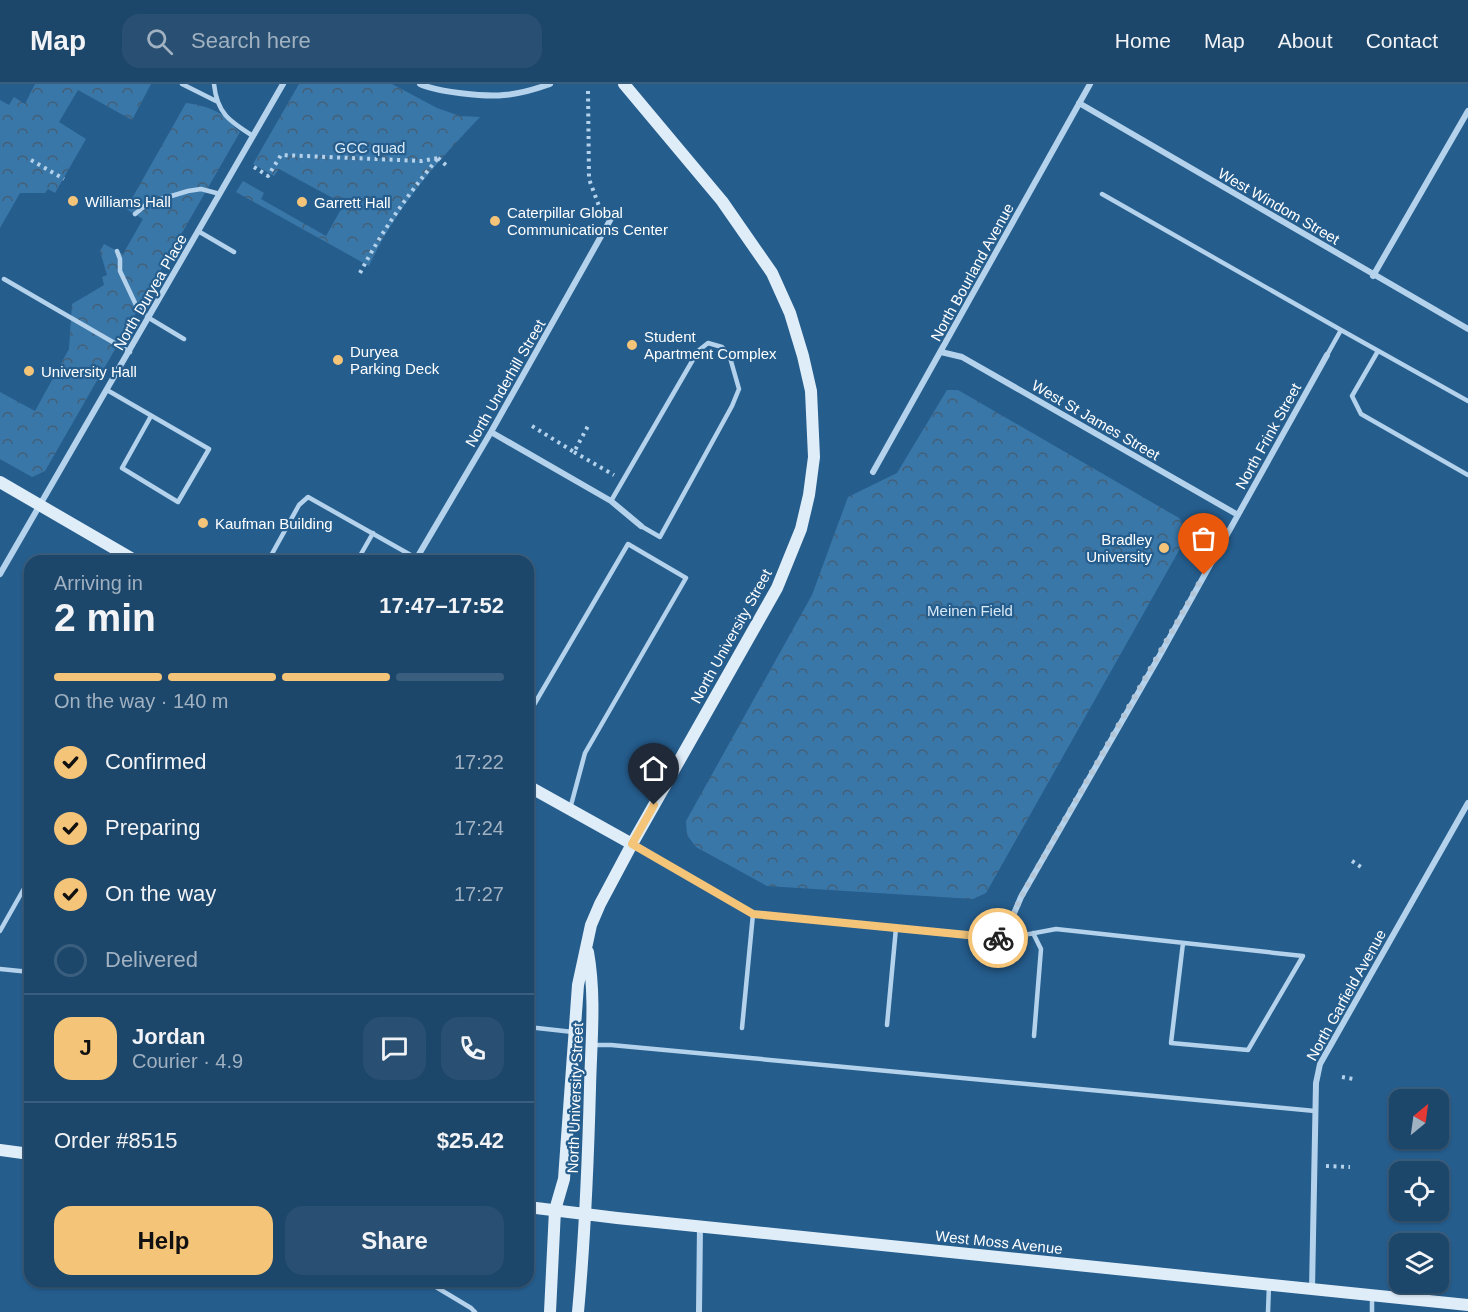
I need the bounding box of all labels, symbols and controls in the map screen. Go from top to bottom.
search box [122,14,542,68]
text: Map [30,25,86,56]
icon: search [143,25,176,58]
text: Search here [191,28,311,53]
text: Home [1115,29,1171,52]
text: Map [1204,29,1245,52]
text: About [1278,29,1333,52]
text: Contact [1366,29,1438,52]
park label: GCC quad [335,139,405,156]
street label: West Windom Street [1215,164,1343,248]
place label: Williams Hall [85,193,171,210]
marker: Williams Hall [66,194,80,208]
place label: Garrett Hall [314,194,391,211]
marker: Garrett Hall [295,195,309,209]
street label: North Bourland Avenue [927,200,1017,344]
place label: Caterpillar Global Communications Center [507,204,668,238]
marker: Caterpillar Global Communications Center [488,214,502,228]
street label: North Duryea Place [110,231,190,353]
street label: North Underhill Street [462,316,549,450]
place label: Student Apartment Complex [644,328,777,362]
marker: Student Apartment Complex [625,338,639,352]
place label: Duryea Parking Deck [350,343,440,377]
marker: Duryea Parking Deck [331,353,345,367]
place label: University Hall [41,363,137,380]
marker: University Hall [22,364,36,378]
street label: West St James Street [1029,376,1164,464]
street label: North Frink Street [1232,379,1305,492]
pin [1178,513,1229,575]
place label: Kaufman Building [215,515,333,532]
marker: Kaufman Building [196,516,210,530]
icon: bag [1187,522,1220,555]
place label: Bradley University [1086,531,1153,565]
marker: Bradley University [1157,541,1171,555]
street label: North University Street [687,565,775,706]
text: Arriving in [54,572,143,594]
text: 17:47–17:52 [379,593,504,618]
text: 2 min [54,596,156,639]
park label: Meinen Field [927,602,1013,619]
text: On the way · 140 m [54,690,229,712]
pin [628,743,679,805]
icon: check [54,746,87,779]
text: Confirmed [105,749,206,774]
text: 17:22 [454,751,504,773]
icon: home [637,752,670,785]
icon: check [54,812,87,845]
text: Preparing [105,815,200,840]
text: 17:24 [454,817,504,839]
icon: check [54,878,87,911]
text: On the way [105,881,216,906]
text: 17:27 [454,883,504,905]
courier [968,908,1028,968]
icon: bike [982,922,1015,955]
street label: North Garfield Avenue [1303,926,1389,1064]
text: Delivered [105,947,198,972]
button: chat [363,1017,426,1080]
button: phone [441,1017,504,1080]
street label: North University Street [564,1021,586,1174]
text: Jordan [132,1024,205,1049]
text: J [79,1035,92,1060]
text: Courier · 4.9 [132,1050,243,1072]
north arrow [1389,1089,1449,1149]
map controls [1389,1089,1449,1293]
text: Order #8515 [54,1128,178,1153]
text: $25.42 [437,1128,504,1153]
button: locate [1389,1161,1449,1221]
button: Help [54,1206,273,1275]
button: Share [285,1206,504,1275]
street label: West Moss Avenue [935,1227,1063,1257]
button: layers [1389,1233,1449,1293]

